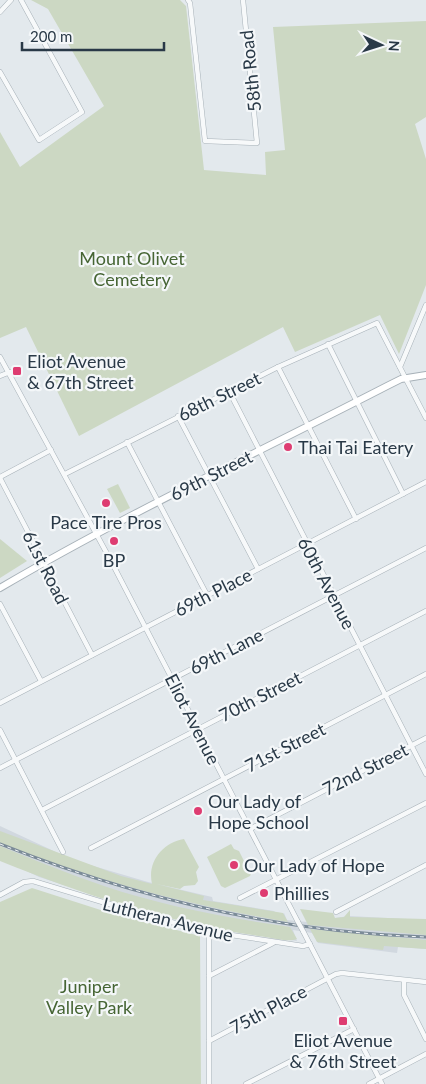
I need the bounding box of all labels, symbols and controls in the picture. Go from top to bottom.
scale bar [22,20,165,52]
north arrow [356,20,406,70]
text: 200 m [30,27,72,45]
street label: 58th Road [235,29,265,113]
text: N [386,40,403,52]
park label: Mount Olivet Cemetery [79,247,185,290]
place label: Eliot Avenue & 67th Street [27,350,134,393]
marker: Eliot Avenue & 67th Street [11,365,23,377]
street label: 68th Street [174,366,264,425]
place label: Thai Tai Eatery [298,436,414,458]
marker: Thai Tai Eatery [282,441,294,453]
street label: 69th Street [166,445,256,505]
marker: Pace Tire Pros [100,497,112,509]
place label: Pace Tire Pros [50,511,162,533]
street label: 61st Road [18,527,74,607]
street label: 60th Avenue [294,533,360,633]
marker: BP [108,535,120,547]
place label: BP [103,549,125,571]
street label: 69th Place [171,563,255,621]
street label: 69th Lane [185,623,267,679]
street label: 70th Street [215,666,305,726]
street label: Eliot Avenue [161,670,225,768]
street label: 71st Street [241,717,329,777]
street label: 72nd Street [319,738,412,800]
place label: Our Lady of Hope School [208,790,309,833]
marker: Our Lady of Hope School [192,805,204,817]
place label: Our Lady of Hope [244,854,385,876]
marker: Our Lady of Hope [228,859,240,871]
place label: Phillies [274,882,329,904]
marker: Phillies [258,887,270,899]
street label: Lutheran Avenue [100,892,236,946]
park label: Juniper Valley Park [46,975,133,1018]
street label: 75th Place [226,980,310,1038]
marker: Eliot Avenue & 76th Street [337,1015,349,1027]
place label: Eliot Avenue & 76th Street [290,1029,397,1072]

